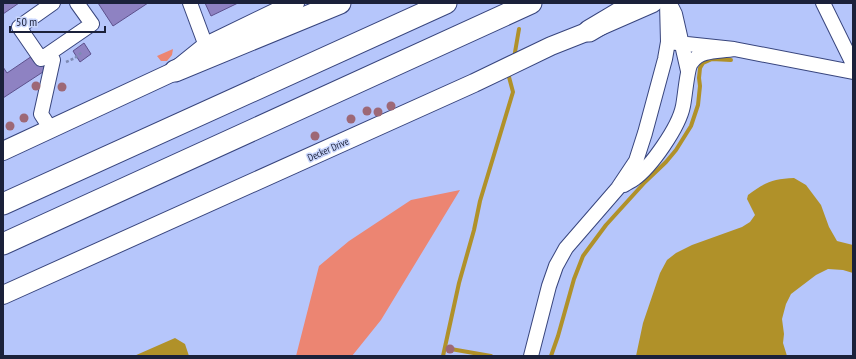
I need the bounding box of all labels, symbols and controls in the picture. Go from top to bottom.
scale bar [10,8,105,34]
text: 50 m [16,14,37,29]
street label: Decker Drive [306,135,351,164]

